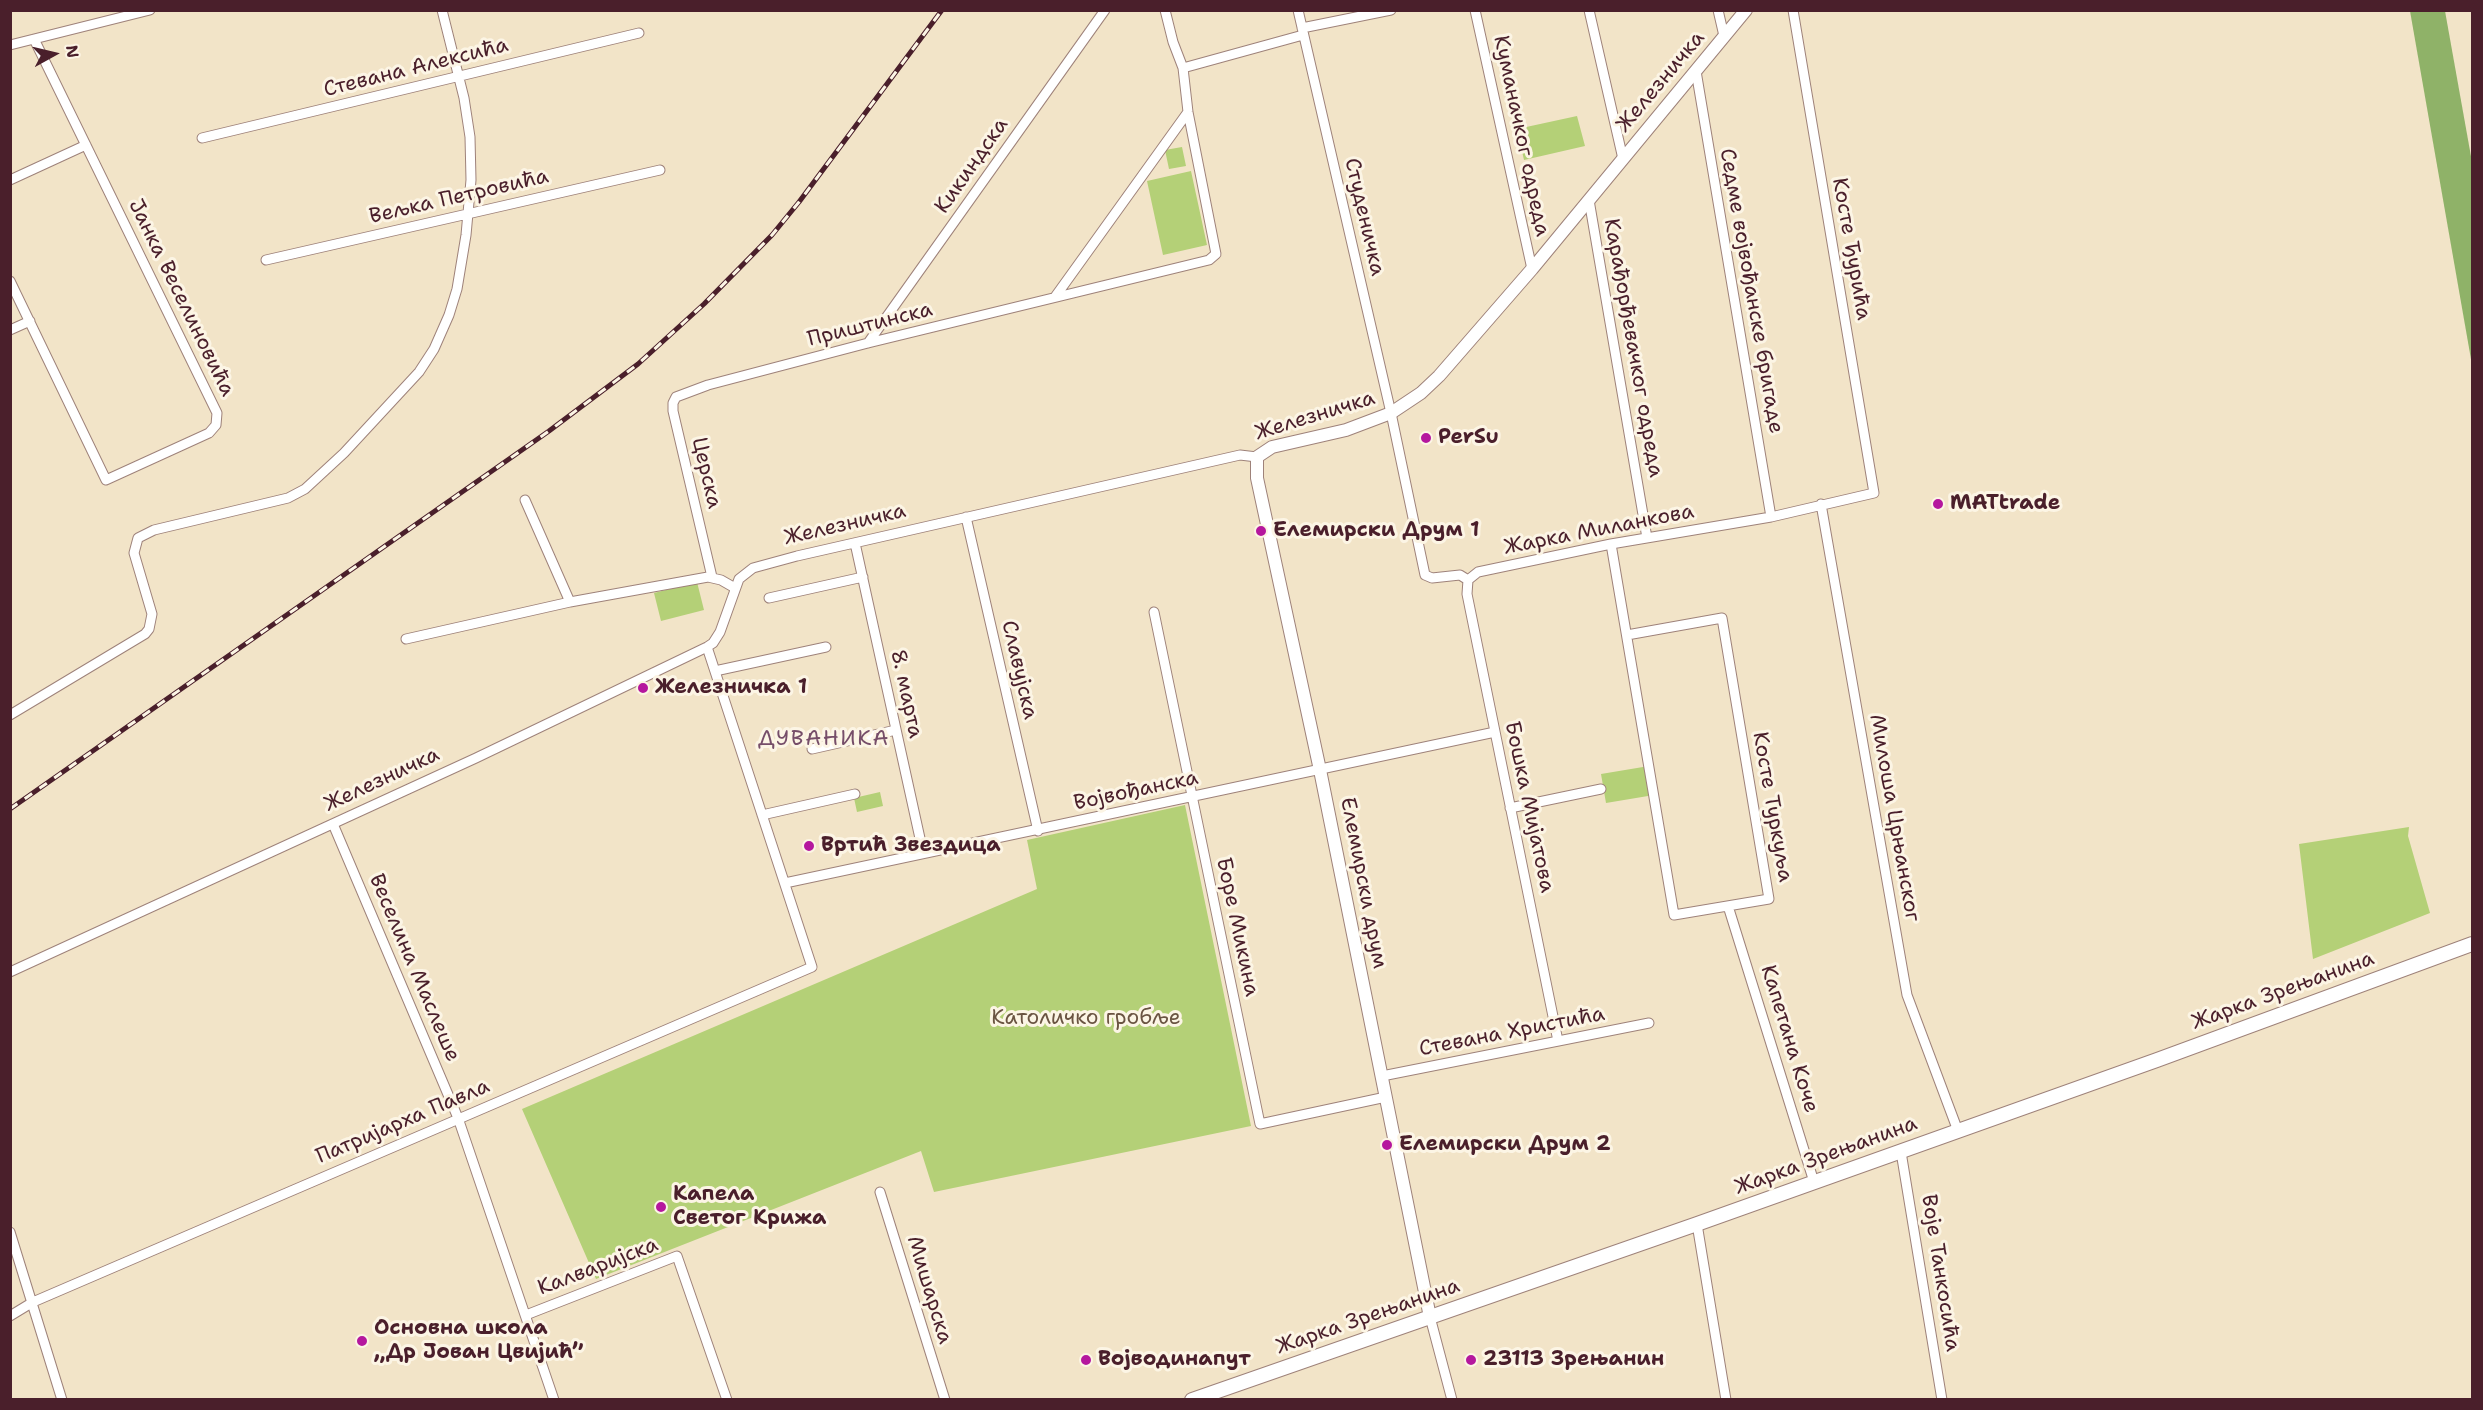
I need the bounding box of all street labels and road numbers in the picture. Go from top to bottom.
street label: Железничка [1611,26,1711,138]
street label: Стевана Алексића [321,33,511,103]
street label: Куманачког одреда [1487,33,1555,239]
street label: Кикиндска [930,113,1014,219]
street label: Седме војвођанске бригаде [1714,147,1788,435]
street label: Студеничка [1338,156,1390,278]
street label: Вељка Петровића [367,164,551,230]
street label: Косте Ђурића [1826,176,1876,322]
street label: Јанка Веселиновића [122,195,240,401]
street label: Карађорђевачког одреда [1598,217,1668,479]
street label: Приштинска [805,297,935,353]
street label: Железничка [1252,386,1378,446]
street label: Церска [686,435,726,511]
street label: Железничка [782,499,908,551]
street label: Жарка Миланкова [1502,499,1696,561]
street label: Славујска [995,618,1043,722]
street label: 8. марта [884,648,928,740]
street label: Милоша Црњанског [1863,712,1925,924]
street label: Бошка Мијатова [1499,719,1559,895]
street label: Косте Туркуља [1746,730,1798,884]
street label: Железничка [320,742,444,818]
street label: Војвођанска [1071,766,1201,816]
street label: Елемирски друм [1334,795,1392,971]
street label: Боре Микина [1210,855,1264,999]
street label: Веселина Маслеше [363,870,465,1066]
street label: Жарка Зрењанина [2188,946,2378,1036]
street label: Капетана Коче [1755,962,1823,1116]
street label: Стевана Христића [1417,1002,1607,1062]
street label: Патријарха Павла [313,1074,493,1170]
street label: Жарка Зрењанина [1731,1111,1921,1201]
street label: Воје Танкосића [1915,1193,1965,1353]
street label: Калваријска [534,1232,662,1302]
street label: Мишарска [901,1233,957,1347]
street label: Жарка Зрењанина [1273,1274,1463,1360]

